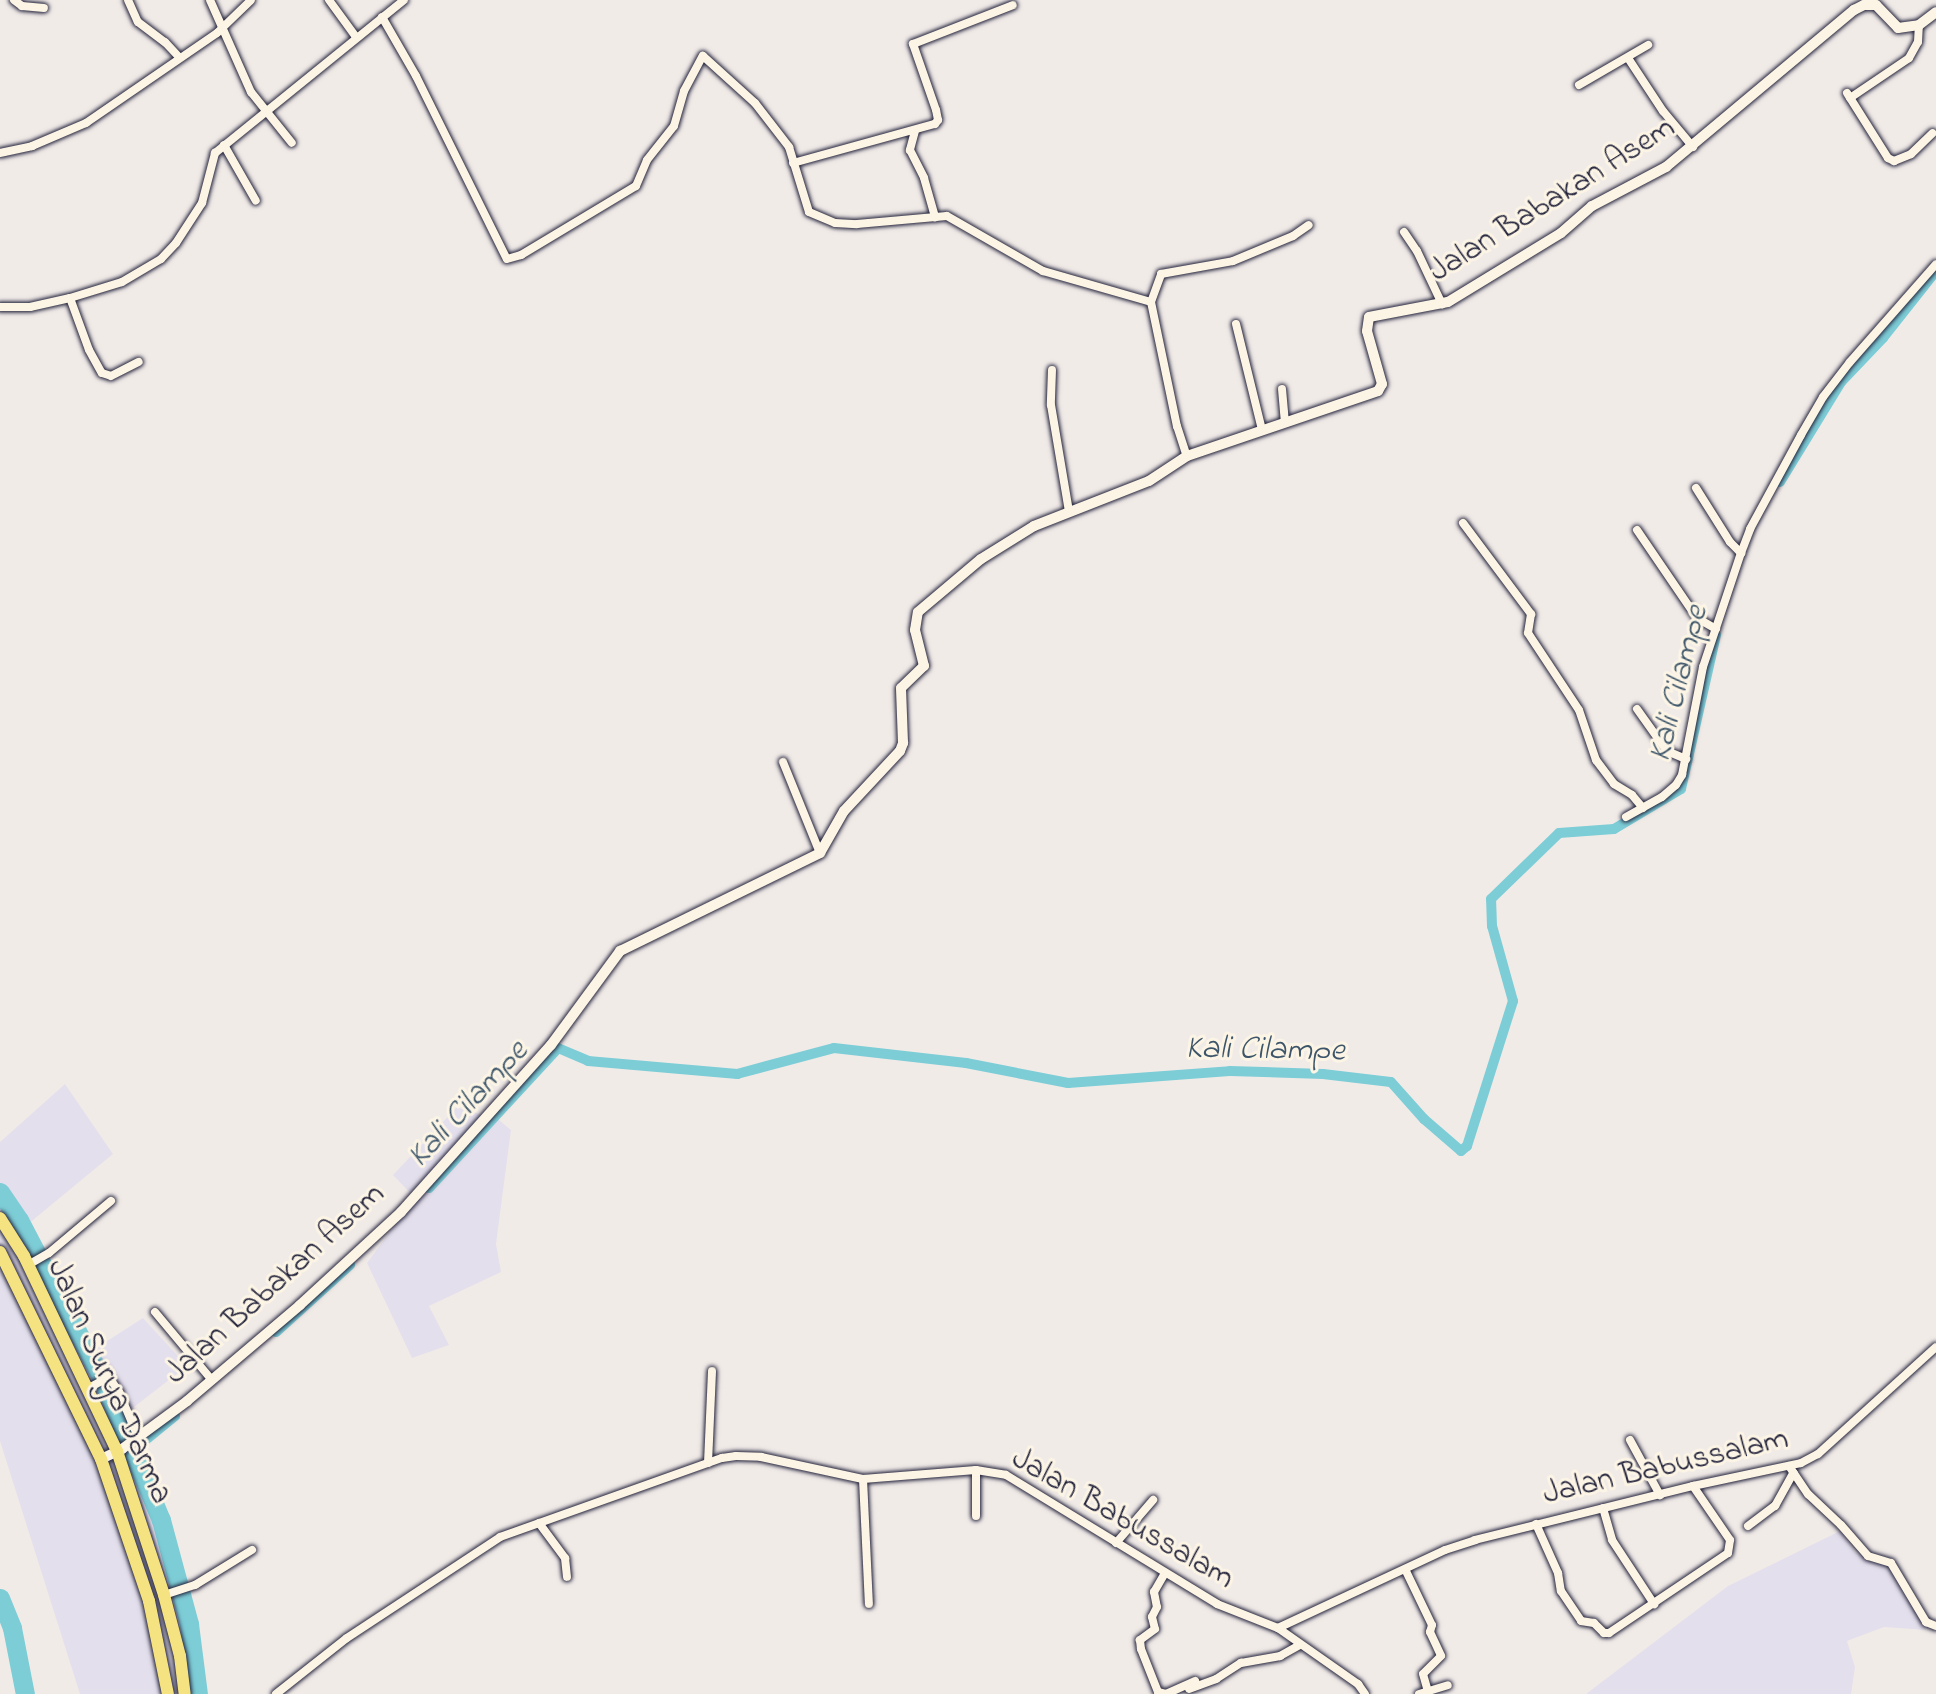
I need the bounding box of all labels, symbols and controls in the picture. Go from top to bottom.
street label: Jalan Babakan Asem [1423,110,1683,292]
water label: Kali Cilampe [1642,602,1718,766]
water label: Kali Cilampe [1185,1030,1345,1072]
water label: Kali Cilampe [400,1033,538,1177]
street label: Jalan Babakan Asem [158,1176,394,1394]
street label: Jalan Surya Darma [37,1254,179,1510]
street label: Jalan Babussalam [1540,1421,1792,1515]
street label: Jalan Babussalam [1004,1441,1240,1599]

